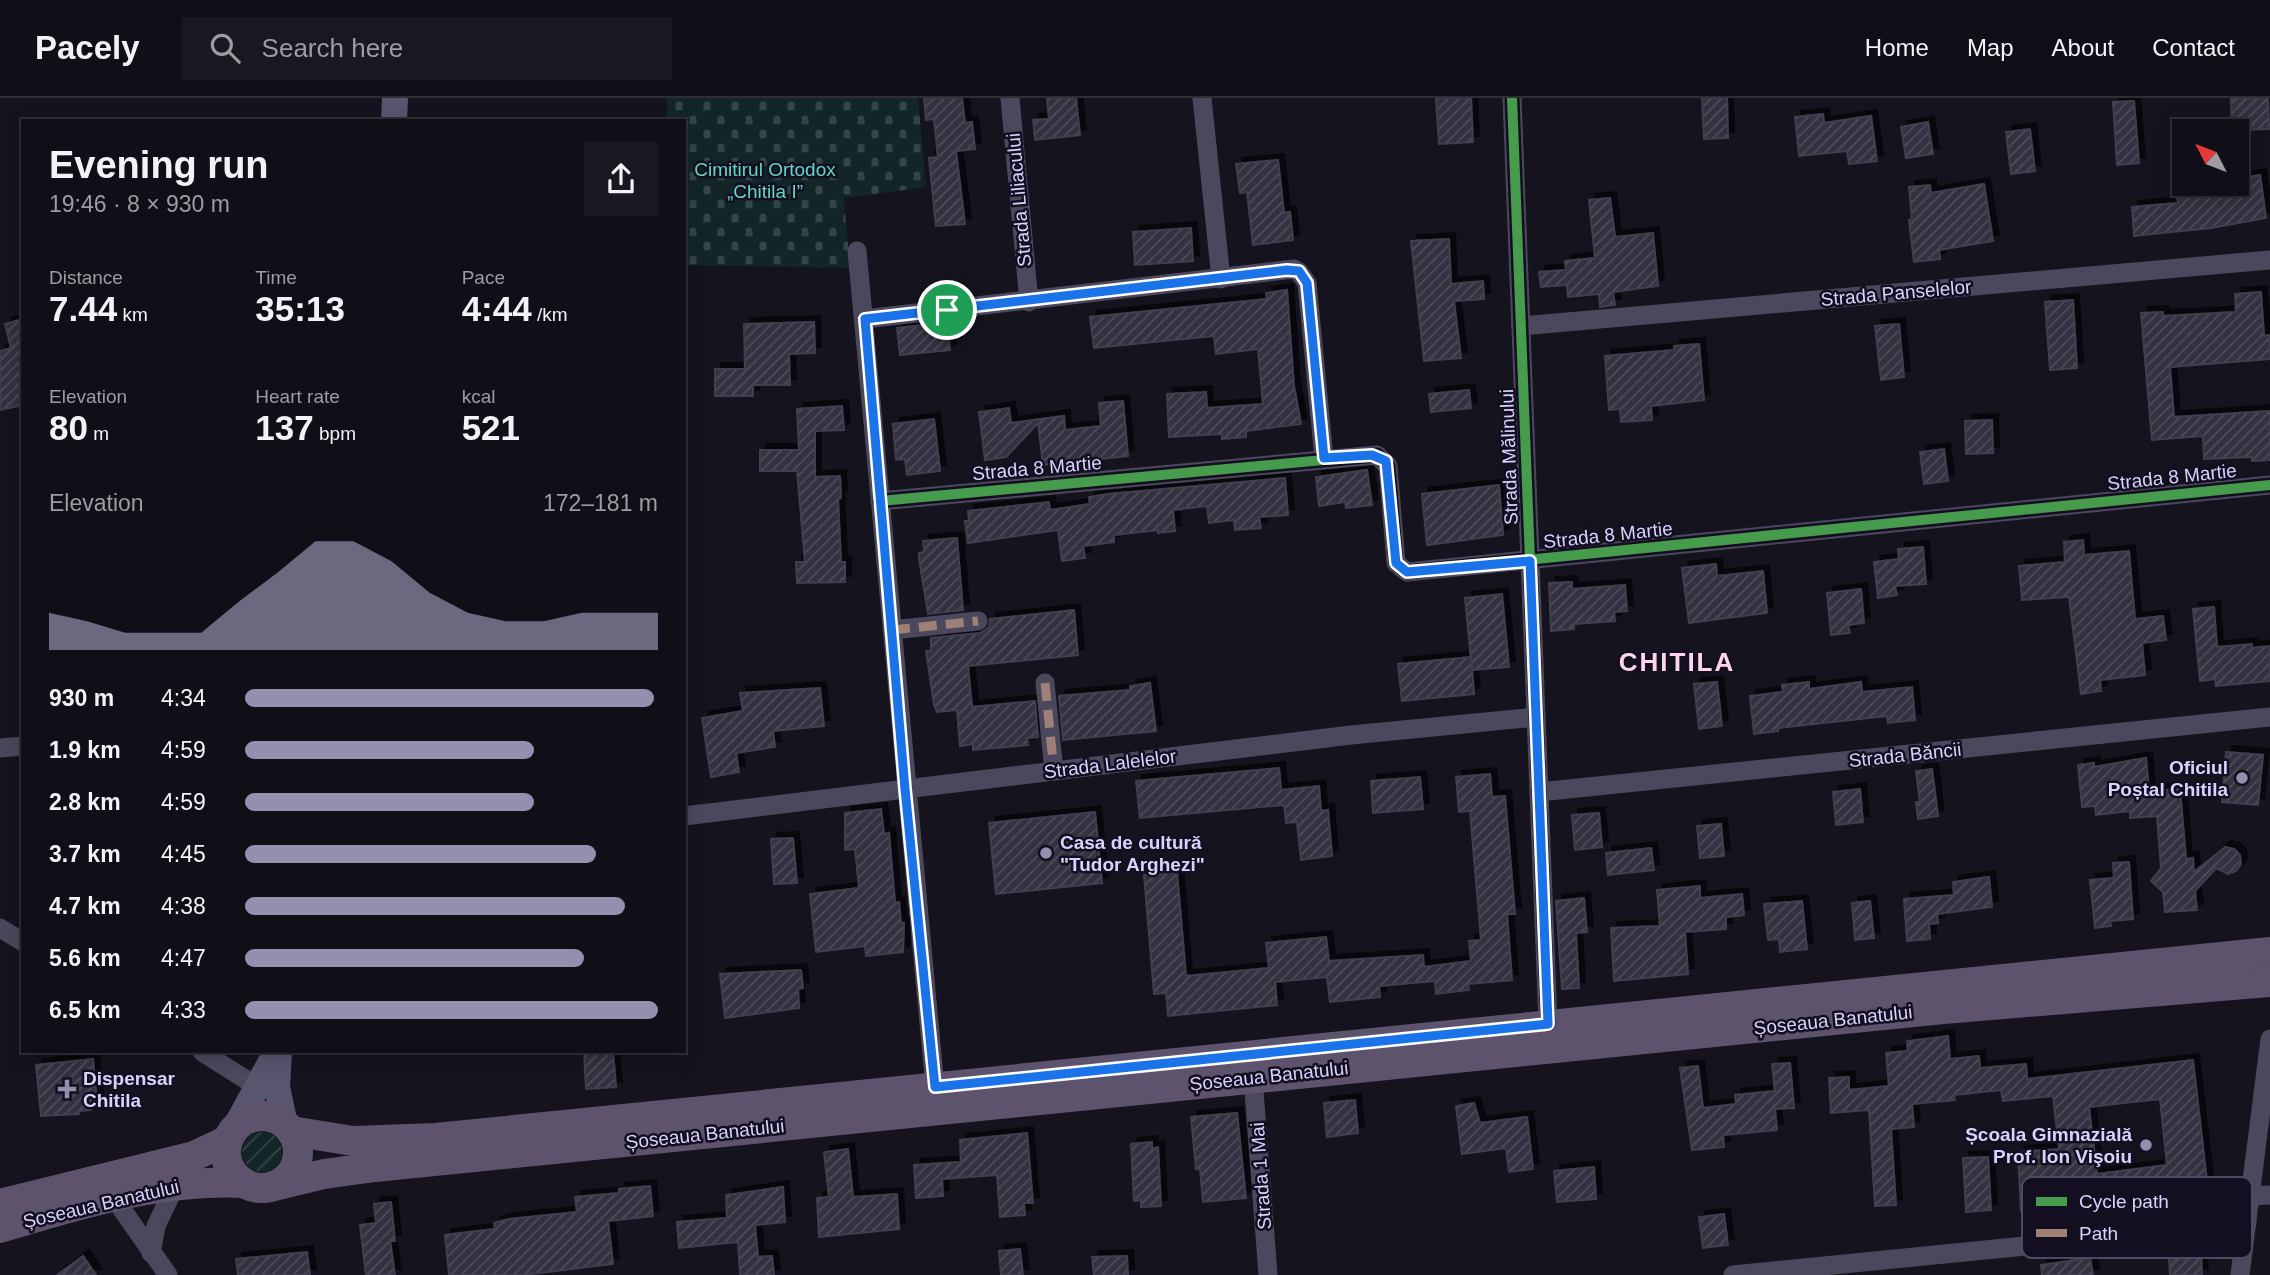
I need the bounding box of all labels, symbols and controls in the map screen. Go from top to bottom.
search box [182,17,672,80]
text: Pacely [35,29,140,66]
icon: search [206,29,244,67]
text: Search here [262,33,403,63]
text: Home [1865,34,1929,61]
text: Map [1967,34,2014,61]
text: About [2052,34,2114,61]
text: Contact [2152,34,2235,61]
north arrow [2172,119,2249,196]
map controls [2172,119,2249,196]
street label: Strada Liliacului [1003,132,1035,268]
button: share [584,142,658,216]
text: Evening run [49,144,269,186]
park label: Cimitirul Ortodox „Chitila I” [694,159,836,202]
text: 19:46 · 8 × 930 m [49,191,230,217]
text: Distance [49,267,123,288]
text: Time [255,267,297,288]
text: Pace [462,267,505,288]
street label: Strada Panselelor [1820,276,1973,310]
pin [917,280,977,340]
text: 7.44 [49,289,117,328]
text: 35:13 [255,289,345,328]
text: 4:44 [462,289,532,328]
icon: arrive [928,291,966,329]
text: km [117,304,148,325]
text: /km [532,304,568,325]
text: Elevation [49,386,127,407]
text: Heart rate [255,386,340,407]
text: kcal [462,386,495,407]
street label: Strada Mălinului [1496,389,1522,525]
text: 80 [49,408,88,447]
text: 137 [255,408,314,447]
text: 521 [462,408,520,447]
text: m [88,423,109,444]
text: bpm [314,423,356,444]
street label: Strada 8 Martie [971,452,1103,484]
street label: Strada 8 Martie [2106,460,2238,494]
text: Elevation [49,490,144,516]
text: 172–181 m [543,490,658,516]
street label: Strada 8 Martie [1542,518,1674,552]
district label: CHITILA [1619,647,1735,677]
text: 930 m [49,685,114,711]
text: 4:34 [161,685,206,711]
text: 1.9 km [49,737,121,763]
text: 4:59 [161,737,206,763]
street label: Strada Băncii [1848,739,1962,771]
street label: Strada Lalelelor [1043,745,1178,783]
place label: Oficiul Poștal Chitila [2108,757,2228,800]
marker: Oficiul Poștal Chitila [2234,770,2250,786]
text: 2.8 km [49,789,121,815]
text: 4:59 [161,789,206,815]
place label: Casa de cultură "Tudor Arghezi" [1060,832,1205,875]
text: 3.7 km [49,841,121,867]
text: 4:45 [161,841,206,867]
marker: Casa de cultură "Tudor Arghezi" [1038,845,1054,861]
text: 4.7 km [49,893,121,919]
text: 4:38 [161,893,206,919]
text: 5.6 km [49,945,121,971]
text: 4:47 [161,945,206,971]
text: 6.5 km [49,997,121,1023]
text: 4:33 [161,997,206,1023]
street label: Șoseaua Banatului [1753,1001,1913,1039]
street label: Șoseaua Banatului [1189,1057,1349,1095]
place label: Dispensar Chitila [83,1068,175,1111]
marker: Dispensar Chitila [57,1079,77,1099]
street label: Șoseaua Banatului [625,1115,785,1153]
street label: Strada 1 Mai [1247,1122,1275,1230]
place label: Școala Gimnazială Prof. Ion Vişoiu [1965,1124,2132,1167]
marker: Școala Gimnazială Prof. Ion Vişoiu [2138,1137,2154,1153]
street label: Șoseaua Banatului [21,1176,181,1232]
legend [2022,1177,2252,1258]
text: Cycle path [2079,1191,2169,1212]
text: Path [2079,1223,2118,1244]

